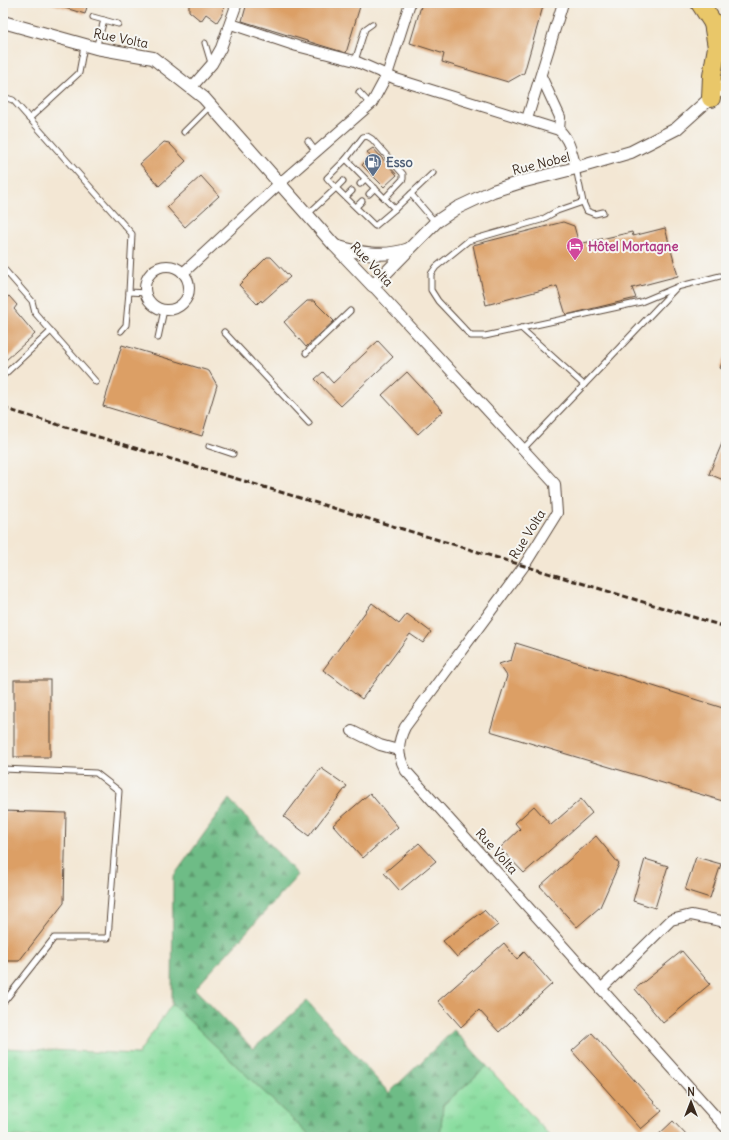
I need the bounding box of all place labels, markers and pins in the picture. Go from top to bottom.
fuel station icon: Esso [363,152,383,177]
place label: Esso [386,154,413,171]
hotel icon: Hôtel Mortagne [565,236,585,261]
place label: Hôtel Mortagne [588,238,678,255]

